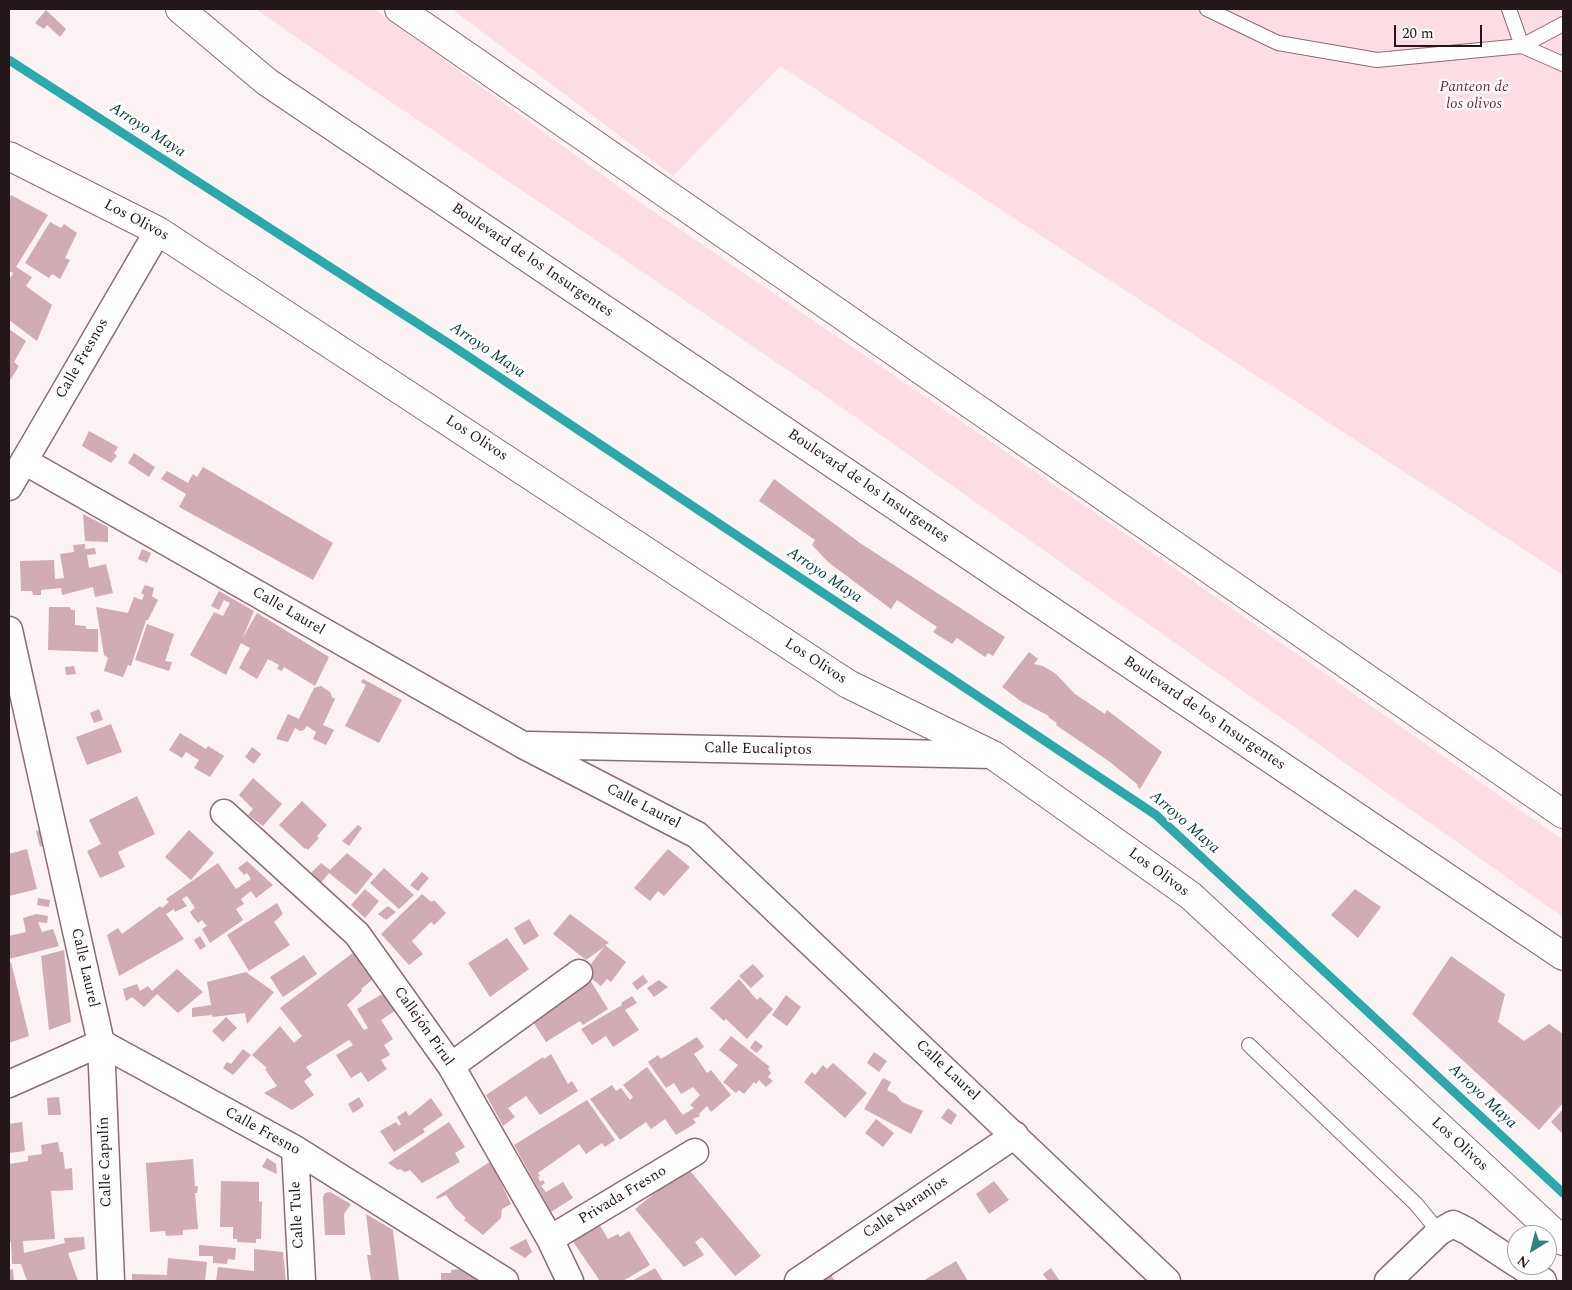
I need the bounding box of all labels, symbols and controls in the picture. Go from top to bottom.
scale bar [1397,15,1484,47]
text: 20 m [1402,22,1434,45]
park label: Panteon de los olivos [1439,79,1509,114]
water label: Arroyo Maya [106,99,188,163]
street label: Los Olivos [101,196,171,246]
street label: Boulevard de los Insurgentes [448,200,616,322]
street label: Calle Fresnos [53,316,113,402]
water label: Arroyo Maya [446,319,528,383]
street label: Los Olivos [441,412,511,466]
street label: Boulevard de los Insurgentes [784,426,952,548]
water label: Arroyo Maya [783,544,865,608]
street label: Calle Laurel [248,584,328,640]
street label: Los Olivos [780,635,850,689]
street label: Boulevard de los Insurgentes [1120,653,1288,775]
street label: Calle Eucaliptos [704,740,812,760]
street label: Calle Laurel [603,781,683,833]
water label: Arroyo Maya [1145,787,1223,859]
street label: Los Olivos [1124,845,1192,901]
street label: Calle Laurel [66,927,102,1009]
street label: Callejón Pirul [389,984,457,1070]
street label: Calle Laurel [911,1037,983,1105]
water label: Arroyo Maya [1444,1061,1520,1133]
street label: Calle Fresno [221,1104,303,1160]
street label: Los Olivos [1427,1114,1491,1176]
street label: Calle Capulín [95,1116,117,1208]
street label: Privada Fresno [576,1163,670,1229]
street label: Calle Naranjos [860,1173,952,1243]
street label: Calle Tule [287,1181,309,1249]
north arrow [1507,1225,1557,1275]
text: N [1513,1250,1534,1274]

